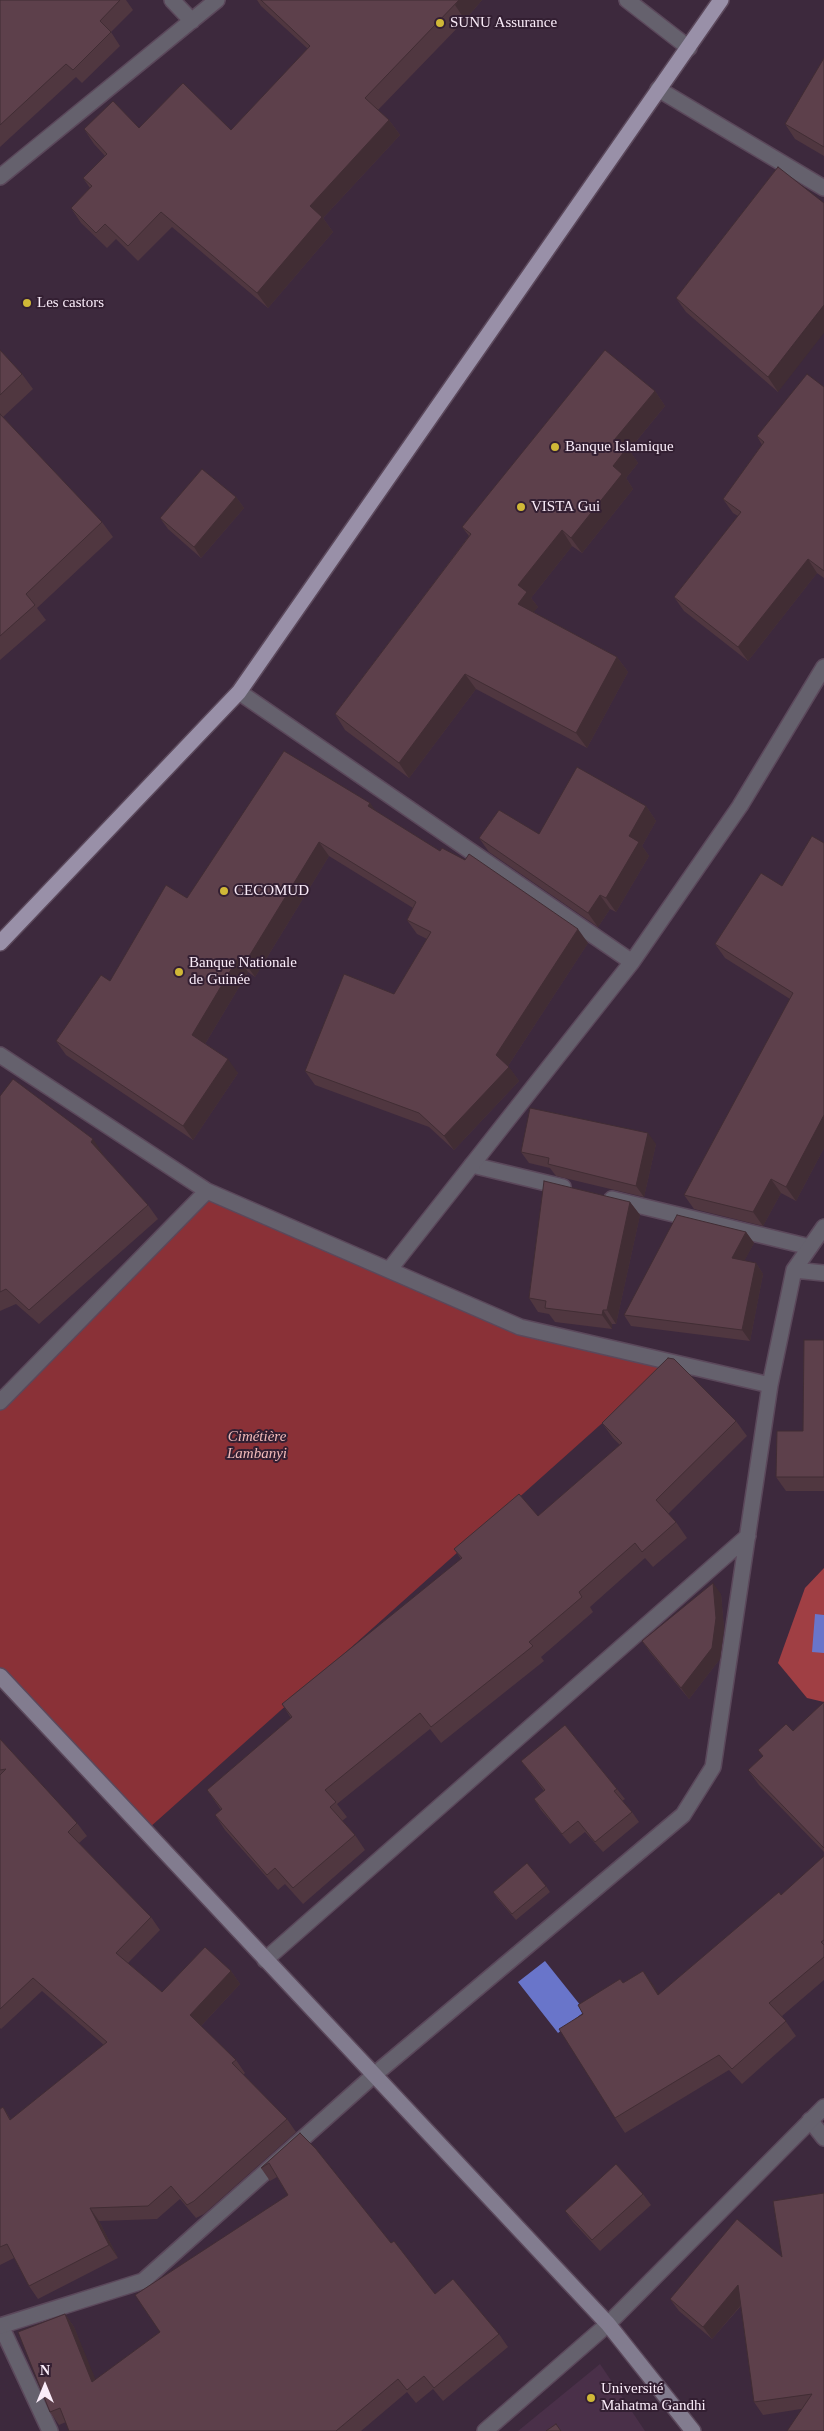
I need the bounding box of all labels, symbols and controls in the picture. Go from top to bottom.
place label: SUNU Assurance [450,14,557,32]
marker: SUNU Assurance [434,17,446,29]
place label: Les castors [37,294,104,312]
marker: Les castors [21,297,33,309]
place label: Banque Islamique [565,438,674,456]
marker: Banque Islamique [549,441,561,453]
place label: VISTA Gui [531,498,600,516]
marker: VISTA Gui [515,501,527,513]
place label: CECOMUD [234,882,309,900]
marker: CECOMUD [218,885,230,897]
place label: Banque Nationale de Guinée [189,954,297,989]
marker: Banque Nationale de Guinée [173,966,185,978]
park label: Cimétière Lambanyi [227,1428,287,1463]
north arrow [20,2361,70,2411]
text: N [40,2363,50,2378]
place label: Université Mahatma Gandhi [601,2380,706,2415]
marker: Université Mahatma Gandhi [585,2392,597,2404]

